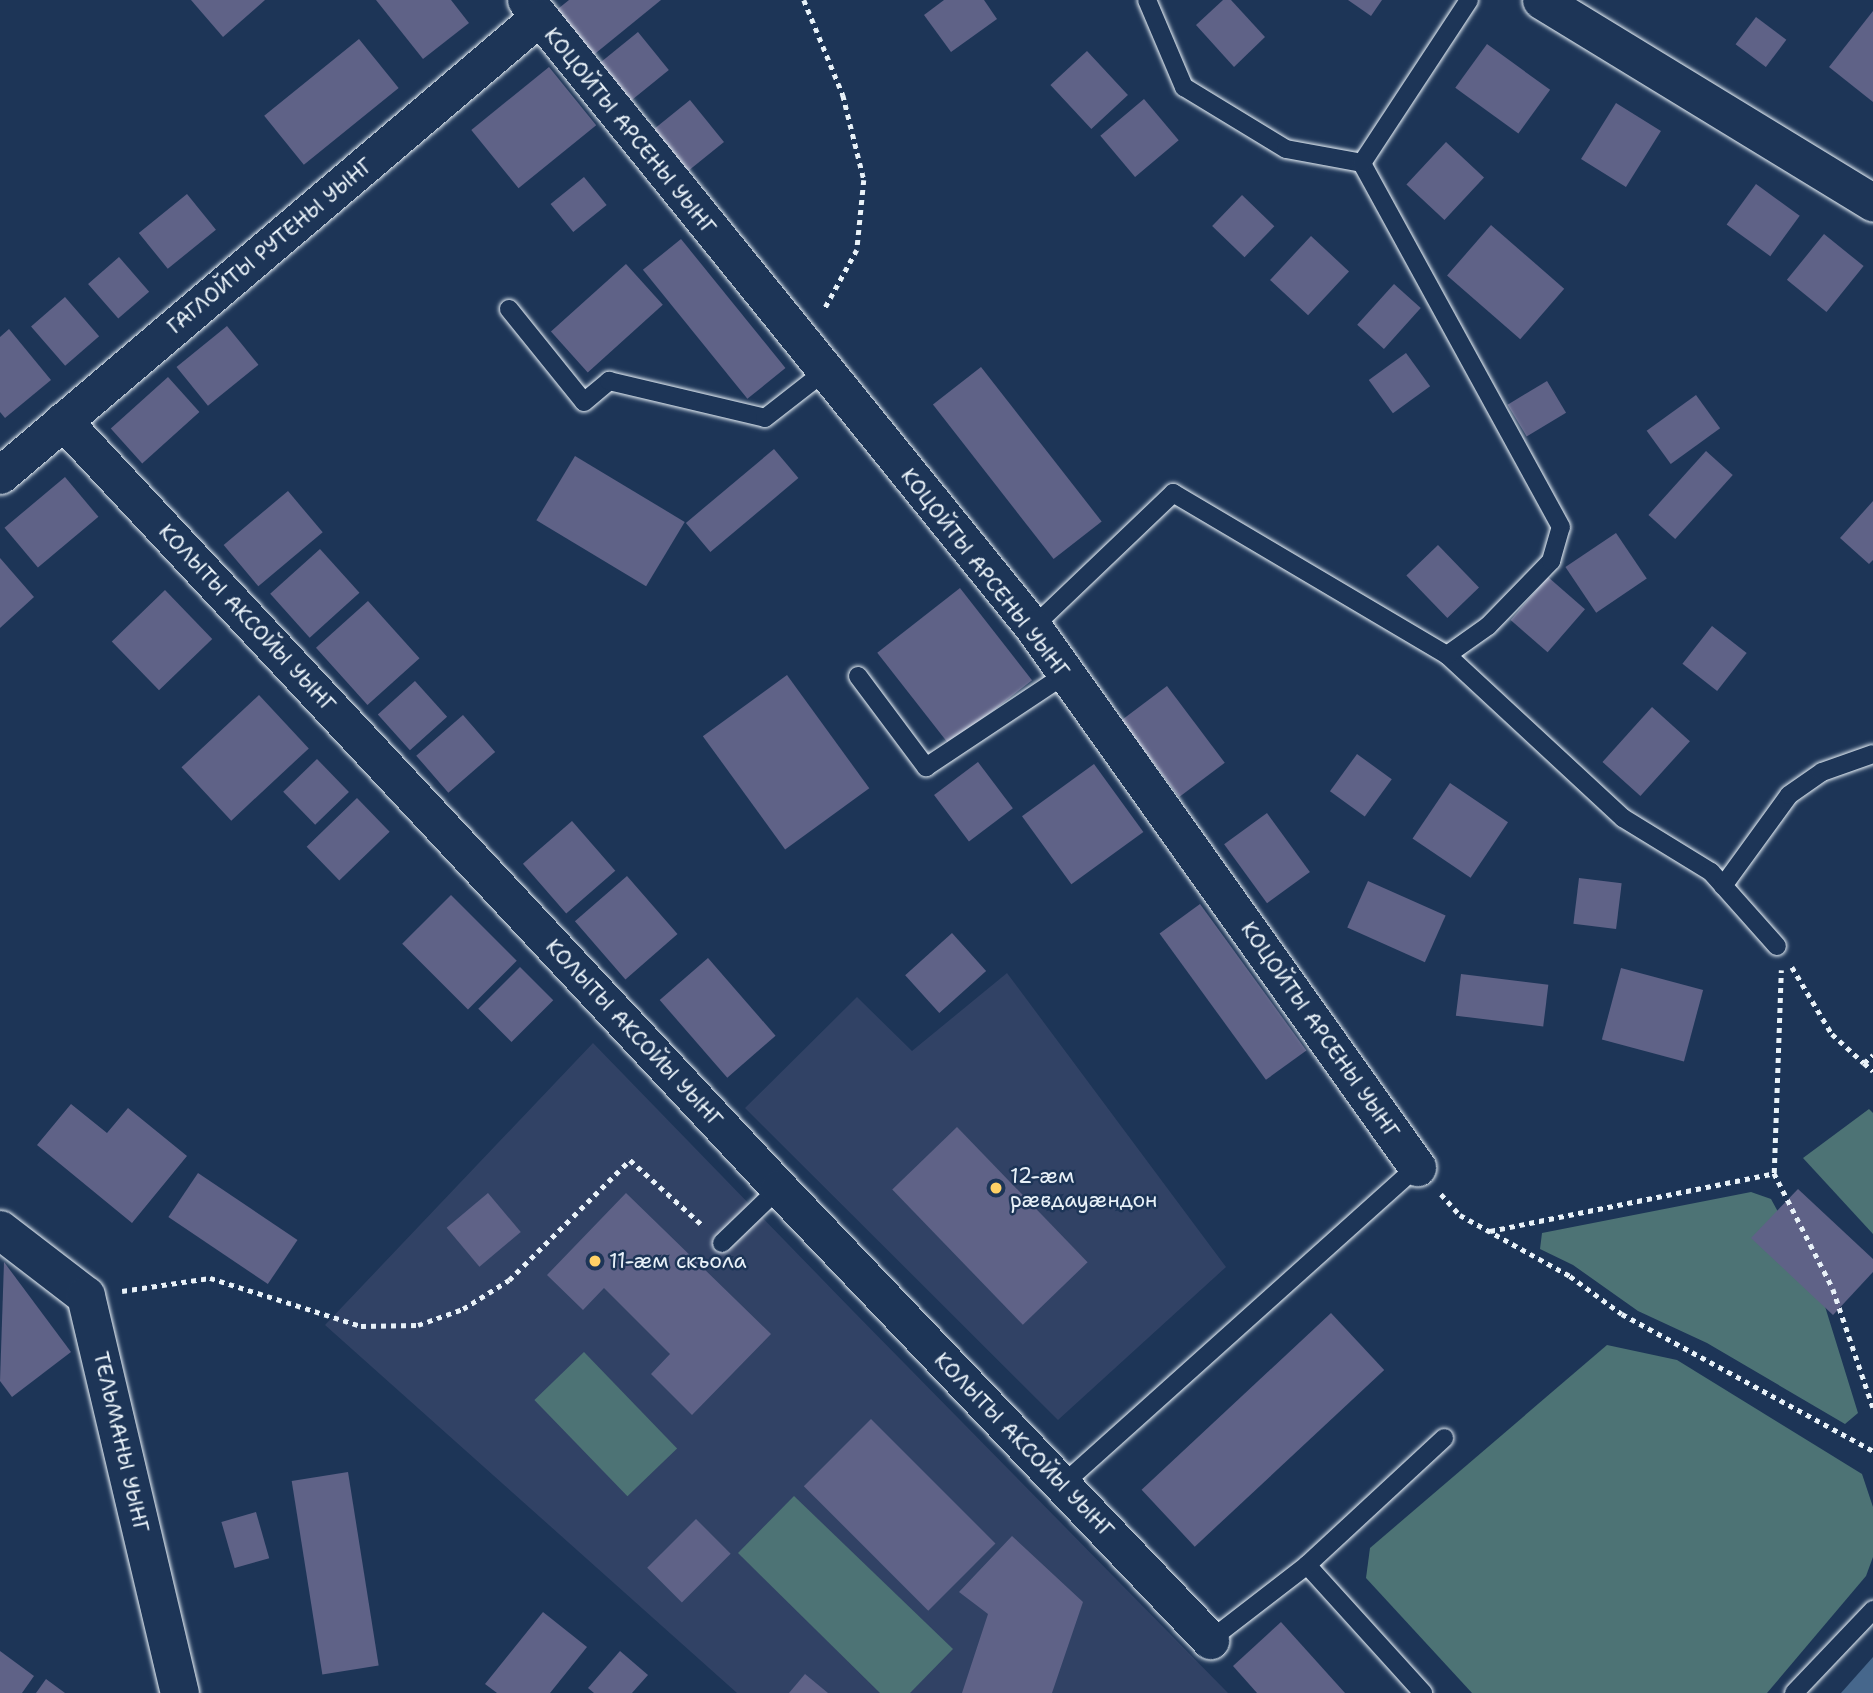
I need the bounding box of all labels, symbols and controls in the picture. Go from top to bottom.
street label: КОЦОЙТЫ АРСЕНЫ УЫНГ [539,23,721,239]
street label: ГАГЛОЙТЫ РУТЕНЫ УЫНГ [162,153,378,339]
street label: КОЦОЙТЫ АРСЕНЫ УЫНГ [895,463,1075,683]
street label: КОЛЫТЫ АКСОЙЫ УЫНГ [153,519,341,717]
street label: КОЦОЙТЫ АРСЕНЫ УЫНГ [1235,917,1405,1143]
street label: КОЛЫТЫ АКСОЙЫ УЫНГ [540,934,728,1132]
place label: 12-æм рӕвдауӕндон [1010,1163,1157,1213]
marker: 12-æм рӕвдауӕндон [988,1180,1004,1196]
place label: 11-æм скъола [609,1248,747,1274]
marker: 11-æм скъола [587,1253,603,1269]
street label: КОЛЫТЫ АКСОЙЫ УЫНГ [929,1347,1119,1543]
street label: ТЕЛЬМАНЫ УЫНГ [88,1349,154,1535]

